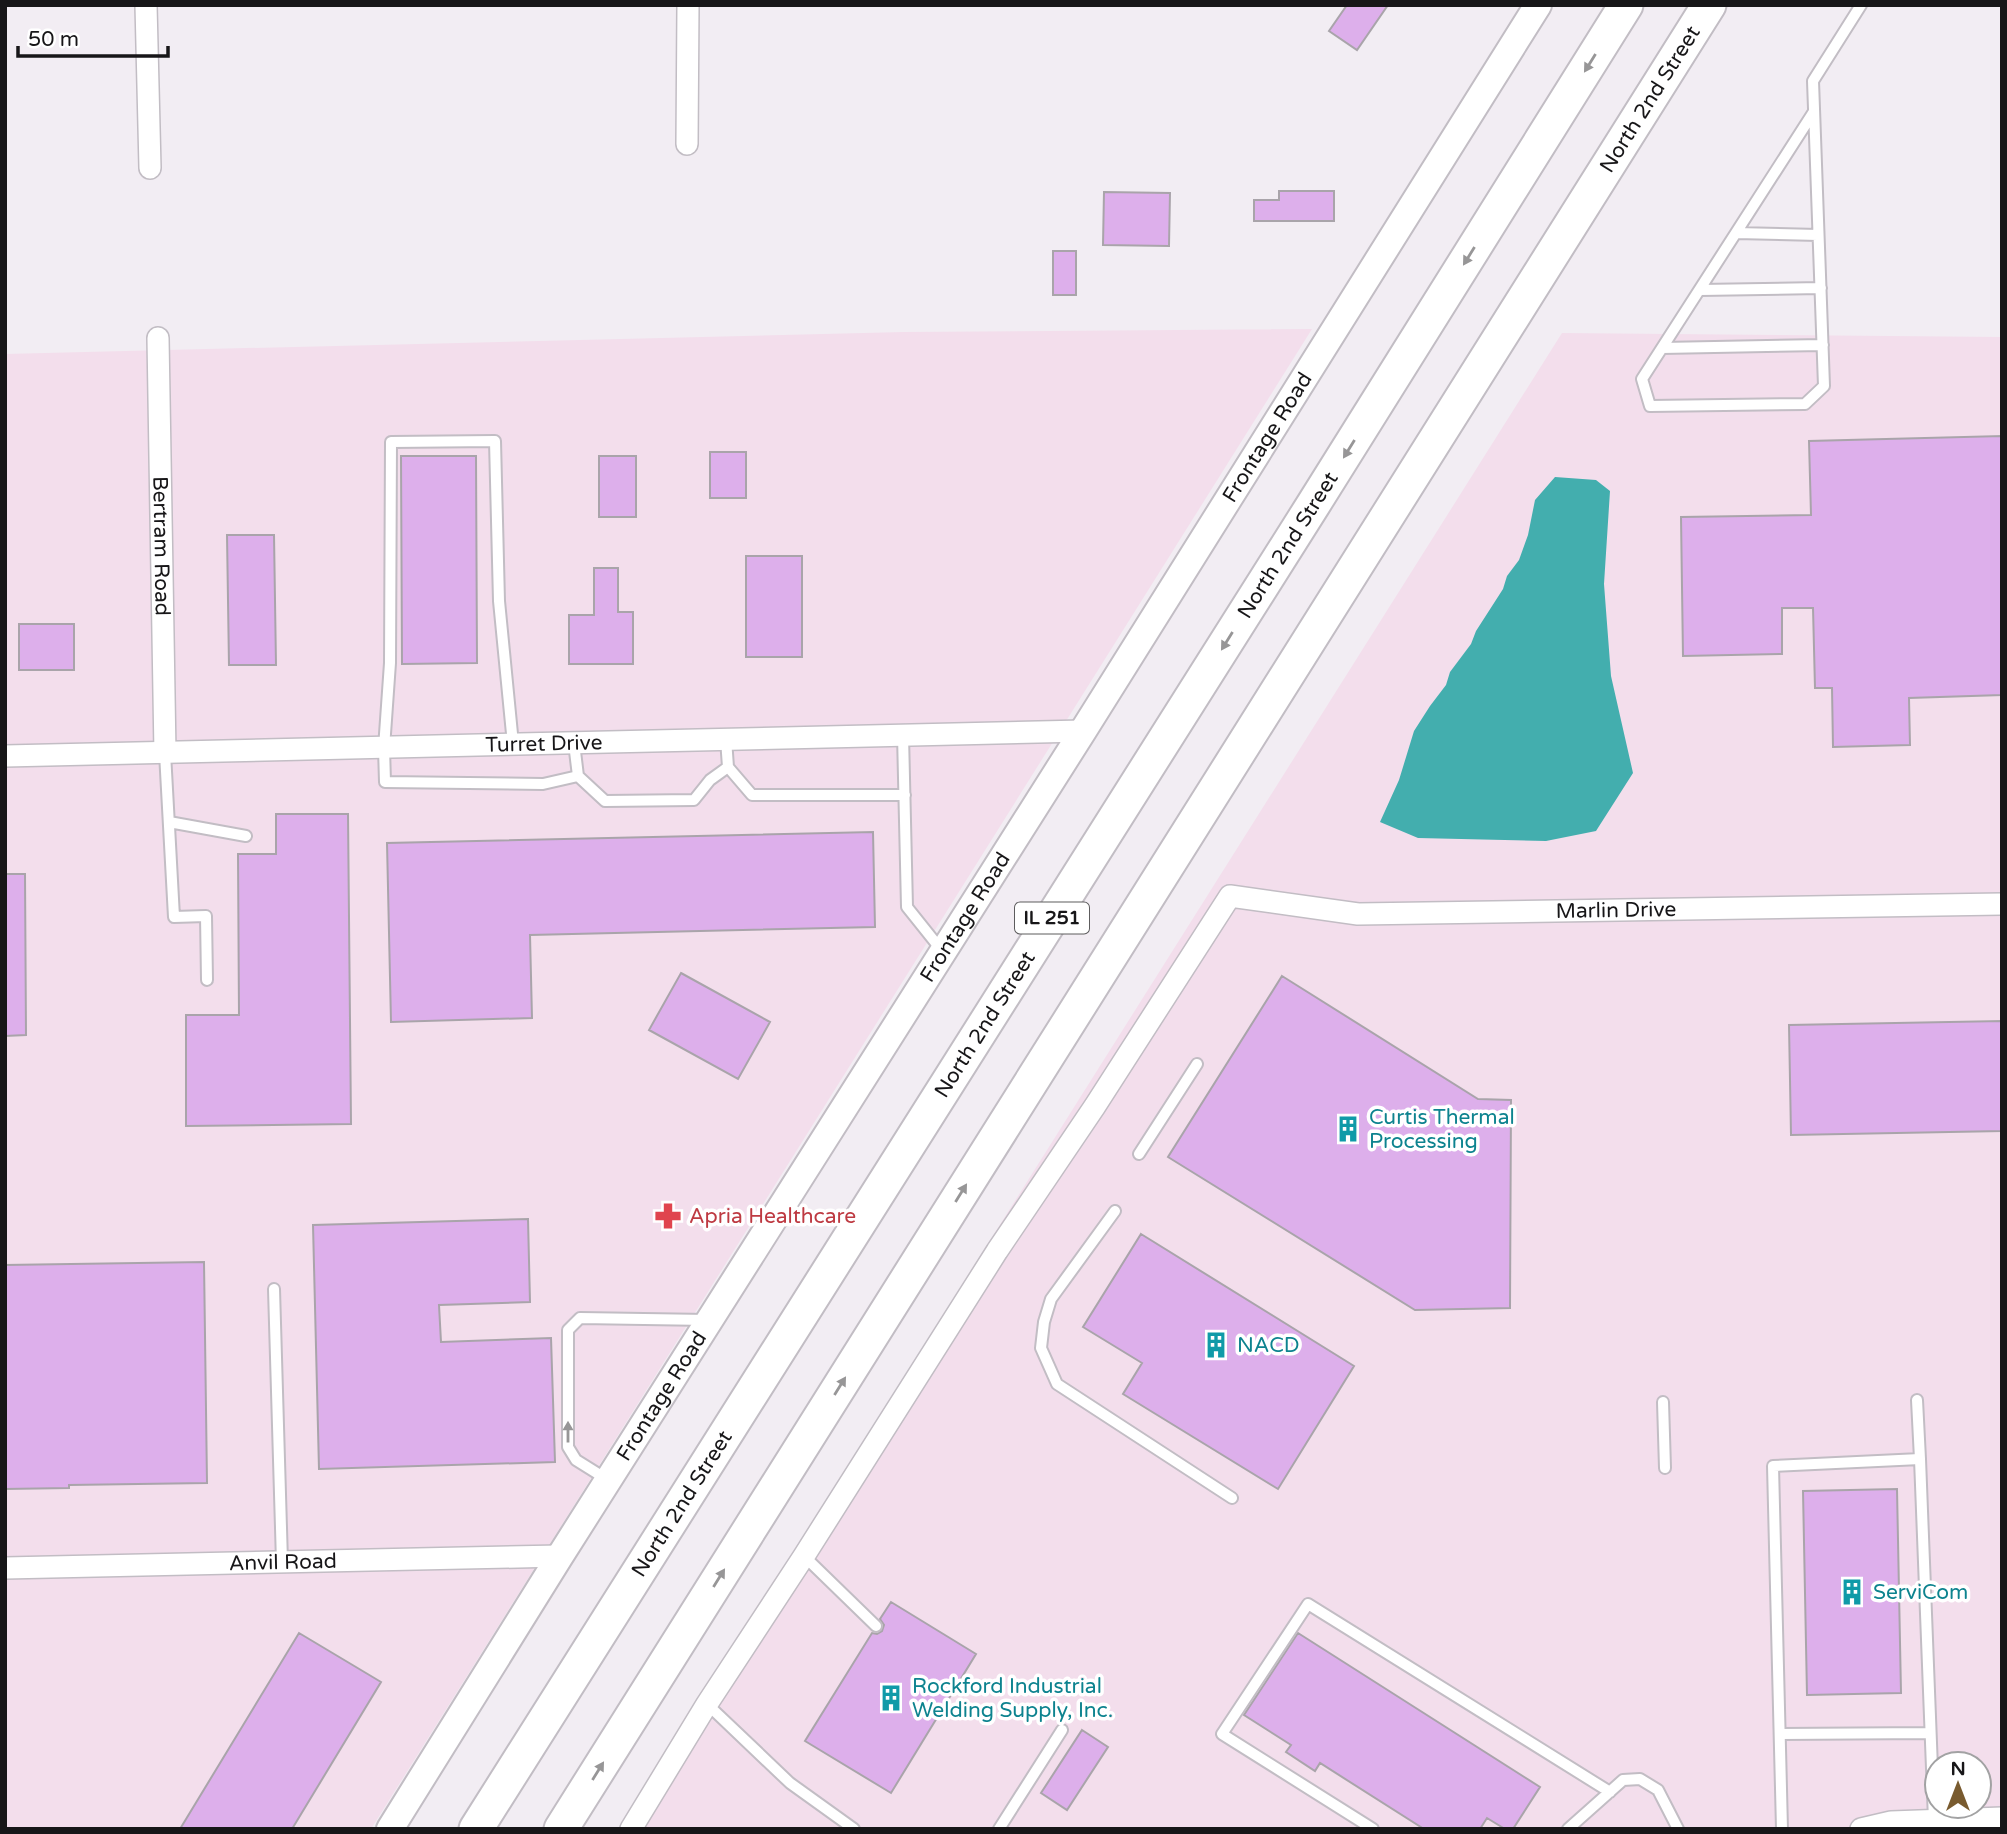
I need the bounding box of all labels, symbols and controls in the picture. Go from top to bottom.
scale bar [18,14,168,58]
street label: North 2nd Street [1594,21,1705,177]
text: 50 m [28,27,79,52]
one-way arrow [1584,53,1597,73]
one-way arrow [1463,246,1476,265]
street label: Frontage Road [1217,368,1317,507]
one-way arrow [1342,439,1355,458]
street label: North 2nd Street [1232,467,1343,623]
street label: Bertram Road [148,476,175,616]
one-way arrow [1221,631,1234,651]
street label: Turret Drive [485,730,603,757]
street label: Frontage Road [915,848,1015,987]
street label: Marlin Drive [1555,897,1676,923]
road number: IL 251 [1015,902,1089,934]
street label: North 2nd Street [929,946,1040,1102]
place label: Curtis Thermal Processing [1369,1105,1515,1154]
building icon: Curtis Thermal Processing [1333,1114,1363,1144]
one-way arrow [955,1184,968,1203]
pharmacy icon: Apria Healthcare [653,1201,683,1231]
place label: Apria Healthcare [689,1204,856,1229]
street label: Frontage Road [611,1327,712,1465]
building icon: NACD [1201,1330,1231,1360]
place label: NACD [1237,1333,1300,1358]
one-way arrow [834,1376,847,1396]
one-way arrow [562,1421,574,1443]
street label: North 2nd Street [626,1426,737,1581]
street label: Anvil Road [229,1548,337,1576]
one-way arrow [712,1569,725,1588]
building icon: ServiCom [1837,1577,1867,1607]
place label: ServiCom [1873,1580,1968,1605]
place label: Rockford Industrial Welding Supply, Inc. [912,1674,1113,1723]
building icon: Rockford Industrial Welding Supply, Inc. [876,1683,906,1713]
north arrow [1923,1750,1993,1820]
text: N [1950,1758,1966,1780]
one-way arrow [591,1761,604,1781]

